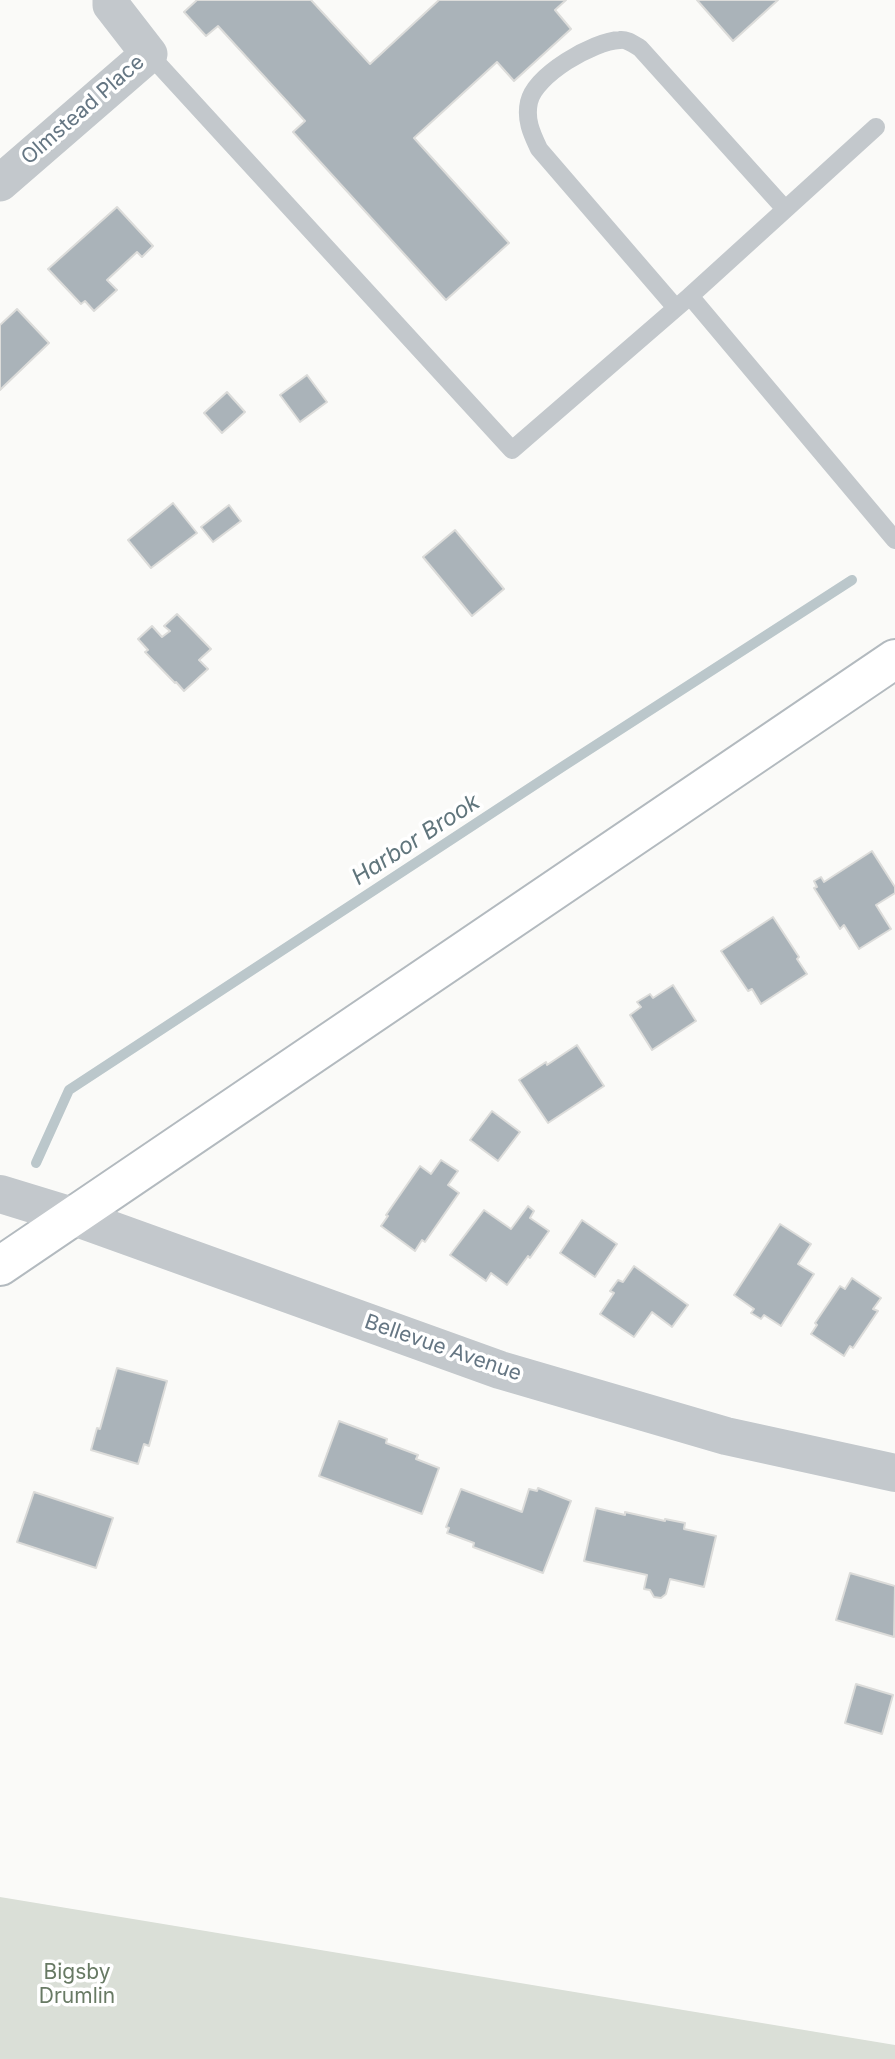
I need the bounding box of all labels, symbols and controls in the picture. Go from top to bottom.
street label: Olmstead Place [16,50,150,170]
water label: Harbor Brook [347,788,485,892]
street label: Bellevue Avenue [361,1309,525,1387]
park label: Bigsby Drumlin [39,1960,115,2010]

